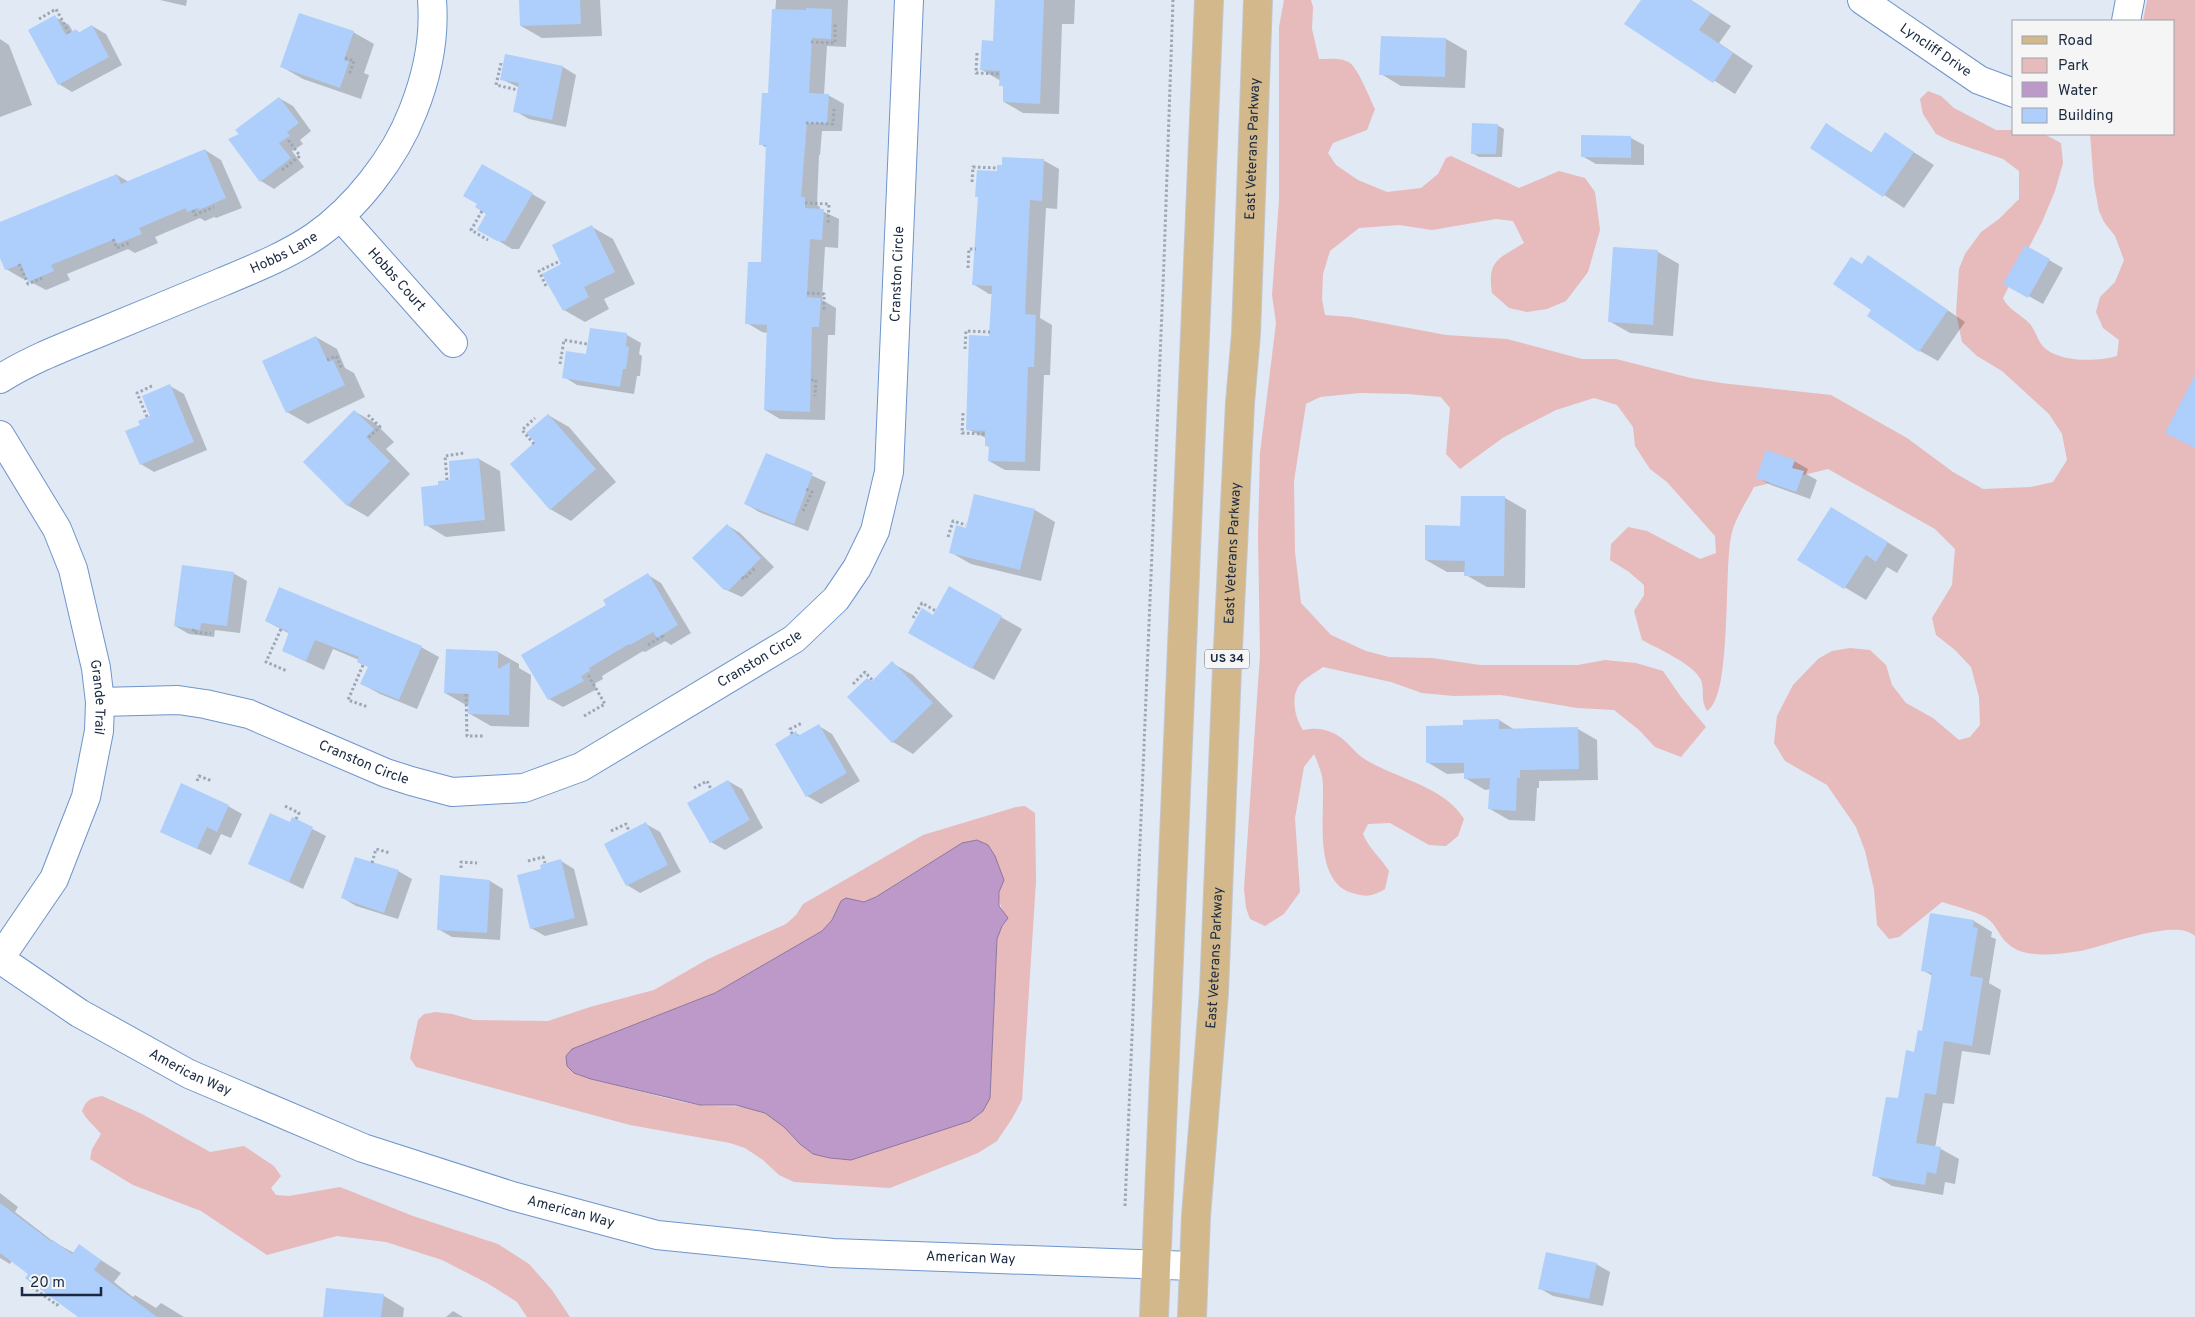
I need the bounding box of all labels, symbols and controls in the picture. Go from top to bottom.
street label: Lyncliff Drive [1896,20,1975,81]
legend [2012,20,2175,135]
text: Road [2058,32,2093,51]
text: Park [2058,57,2089,76]
street label: East Veterans Parkway [1242,77,1264,220]
text: Water [2058,82,2098,101]
text: Building [2058,107,2113,126]
street label: Cranston Circle [887,226,908,322]
street label: Hobbs Lane [248,228,321,278]
street label: Hobbs Court [364,244,429,315]
street label: East Veterans Parkway [1221,482,1245,625]
street label: Cranston Circle [714,627,806,691]
road number: US 34 [1204,650,1250,669]
street label: Grande Trail [86,658,109,736]
street label: Cranston Circle [316,736,411,788]
street label: East Veterans Parkway [1203,887,1227,1029]
street label: American Way [146,1045,234,1100]
street label: American Way [525,1192,616,1232]
street label: American Way [926,1248,1016,1268]
scale bar [22,1264,101,1296]
text: 20 m [30,1274,65,1293]

